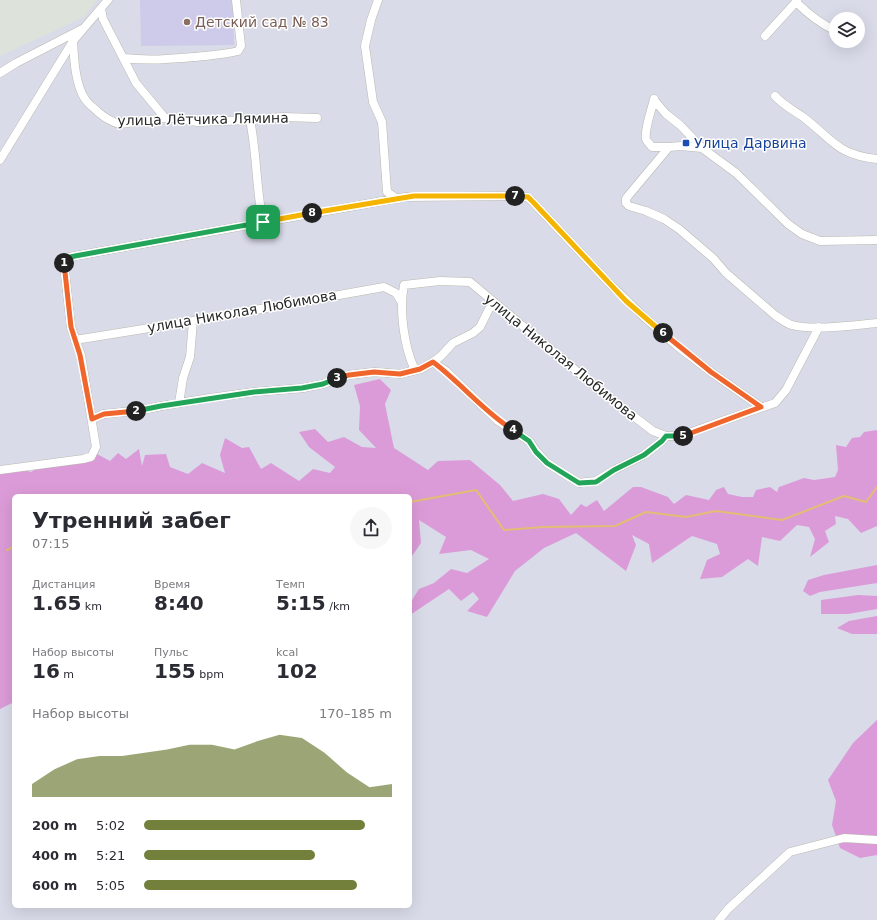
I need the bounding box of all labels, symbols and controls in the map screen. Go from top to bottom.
map controls [829,12,865,48]
button: layers [829,12,865,48]
place label: Детский сад № 83 [195,14,329,30]
marker: Детский сад № 83 [182,17,192,27]
street label: улица Лётчика Лямина [117,110,289,128]
place label: Улица Дарвина [694,135,807,151]
marker: Улица Дарвина [681,138,691,148]
pin: 7 [505,186,525,206]
text: 7 [511,189,519,202]
pin: 8 [302,203,322,223]
pin [246,205,280,239]
text: 8 [308,206,316,219]
icon: arrive [252,211,274,233]
pin: 1 [54,253,74,273]
text: 1 [60,256,68,269]
street label: улица Николая Любимова [146,286,338,336]
street label: улица Николая Любимова [481,290,641,424]
pin: 6 [653,323,673,343]
text: 6 [659,326,667,339]
pin: 3 [327,368,347,388]
text: 3 [333,371,341,384]
pin: 2 [126,401,146,421]
text: 2 [132,404,140,417]
pin: 4 [503,420,523,440]
text: 4 [509,423,517,436]
pin: 5 [673,426,693,446]
text: 5 [679,429,687,442]
button: share [350,507,392,549]
text: Утренний забег [32,508,231,533]
text: 07:15 [32,536,69,551]
text: Дистанция [32,578,95,591]
text: Время [154,578,190,591]
text: Темп [276,578,305,591]
text: 1.65 [32,591,81,615]
text: 8:40 [154,591,204,615]
text: 5:15 [276,591,326,615]
text: km [81,600,102,613]
text: /km [326,600,350,613]
text: Набор высоты [32,646,114,659]
text: Пульс [154,646,188,659]
text: kcal [276,646,298,659]
text: 16 [32,659,60,683]
text: 155 [154,659,196,683]
text: 102 [276,659,318,683]
text: m [60,668,74,681]
text: bpm [196,668,224,681]
text: Набор высоты [32,706,129,721]
text: 170–185 m [319,706,392,721]
text: 200 m [32,818,77,833]
text: 5:02 [96,818,125,833]
text: 400 m [32,848,77,863]
text: 5:21 [96,848,125,863]
text: 600 m [32,878,77,893]
text: 5:05 [96,878,125,893]

